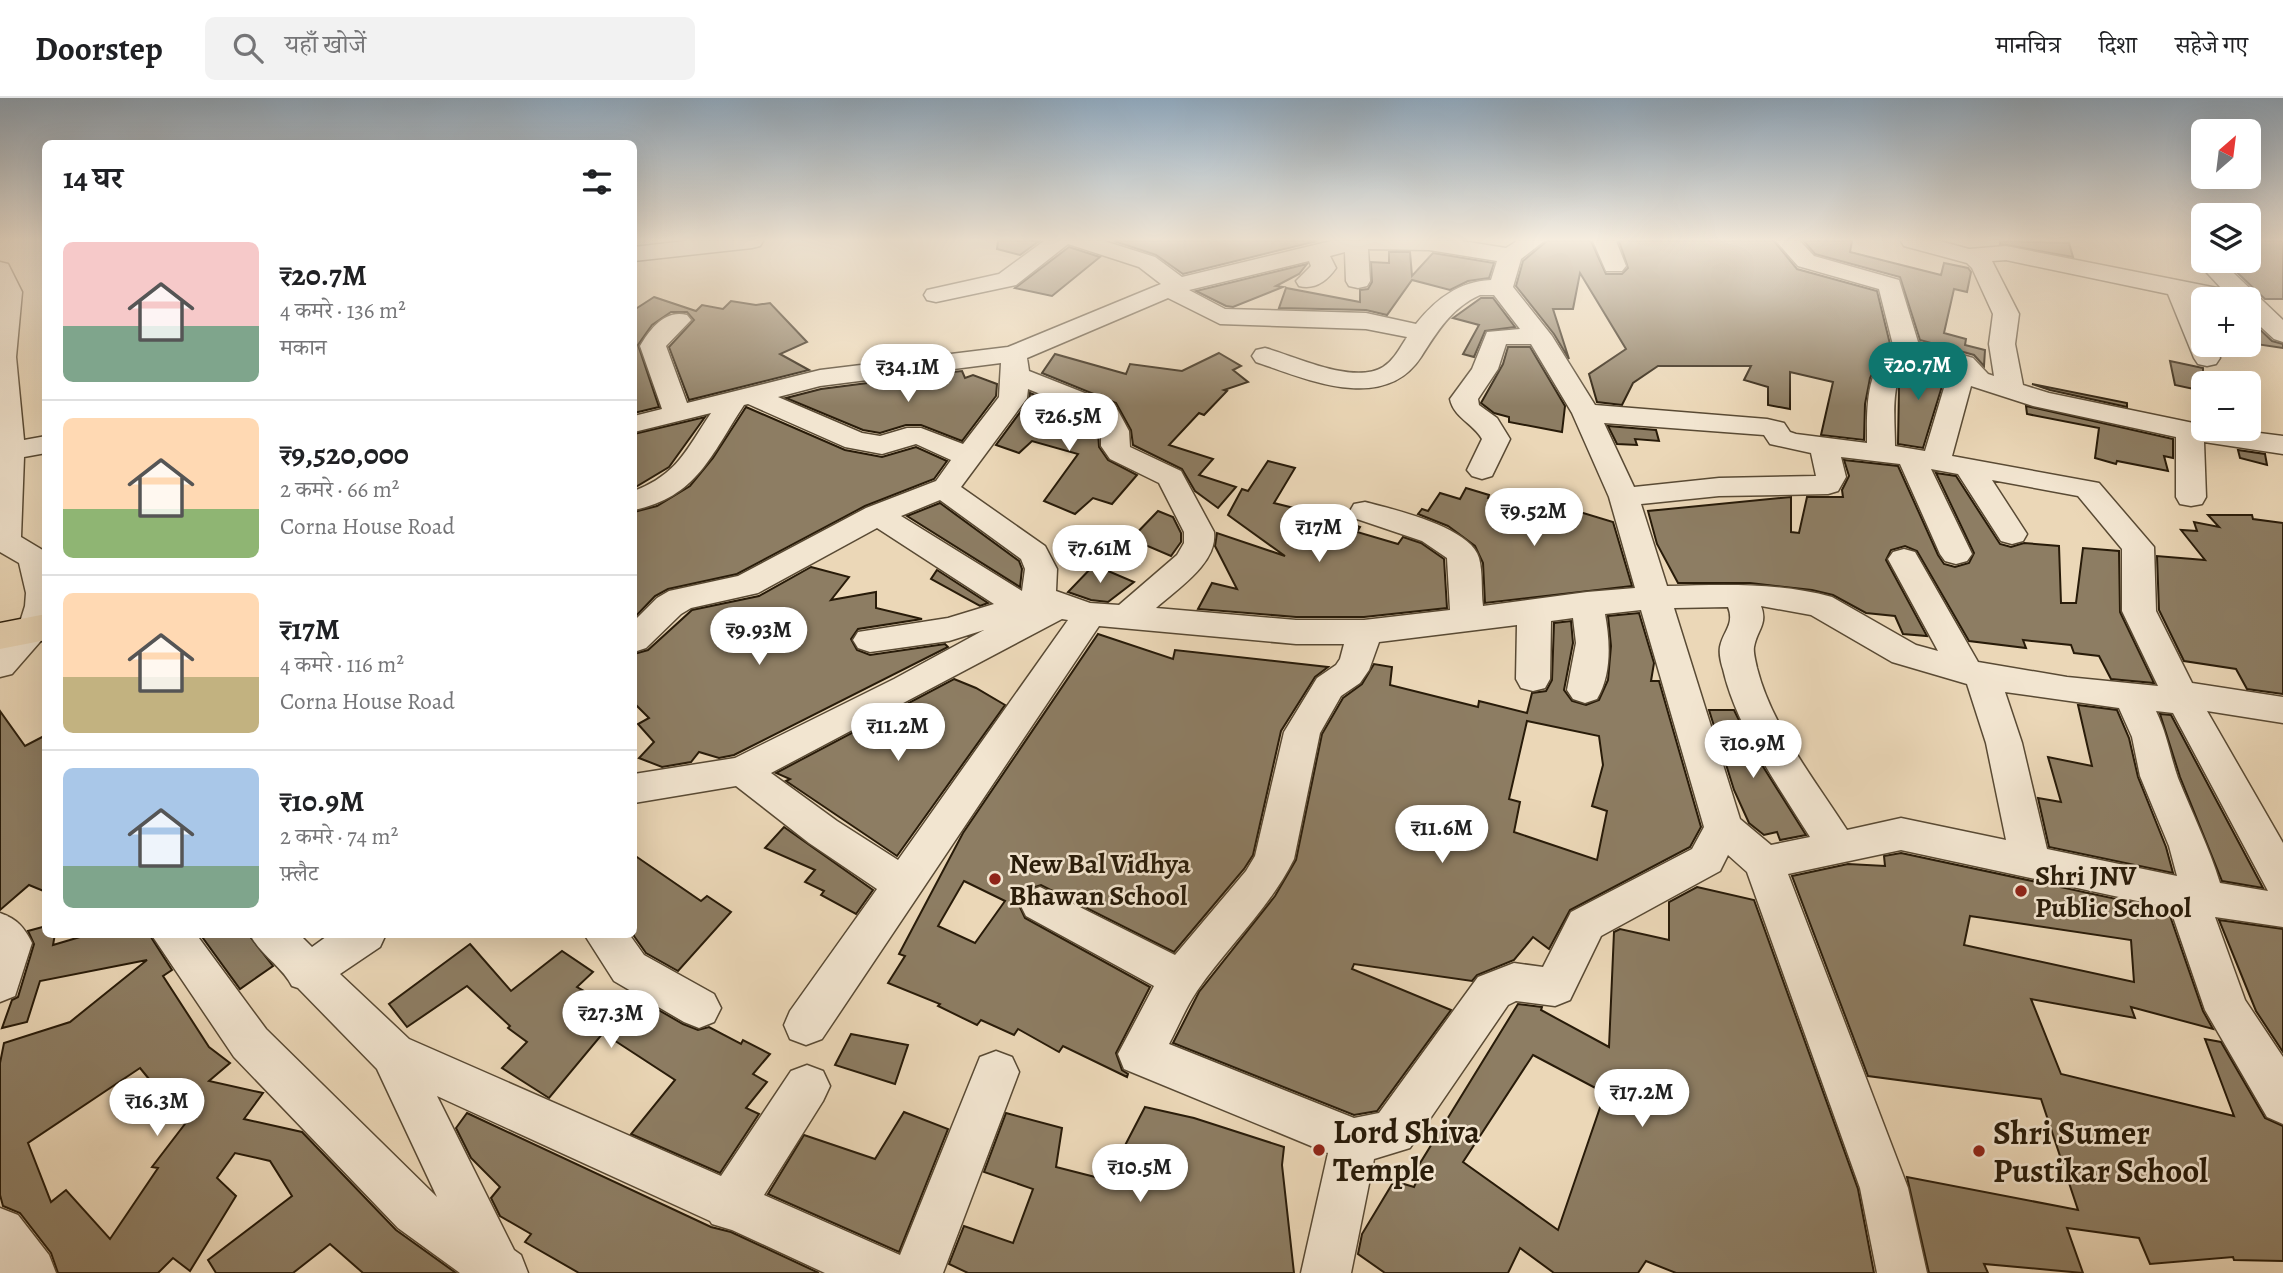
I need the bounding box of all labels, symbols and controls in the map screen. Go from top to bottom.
search box [205,17,695,80]
text: Doorstep [35,26,163,71]
text: यहाँ खोजें [285,27,366,62]
icon: search [229,29,267,67]
text: मानचित्र [1996,29,2061,61]
text: दिशा [2099,29,2137,61]
text: सहेजे गए [2175,29,2248,61]
north arrow [2191,119,2261,189]
map controls [2191,119,2261,441]
text: 14 घर [63,158,123,198]
icon: filters [578,163,616,201]
button: layers [2191,203,2261,273]
text: ₹20.7M [280,255,367,295]
icon: home [119,270,203,354]
button: + [2191,287,2261,357]
text: 4 कमरे · 136 m² [280,295,406,326]
text: मकान [280,332,327,363]
pin: ₹20.7M [1861,342,1975,402]
pin: ₹34.1M [851,344,965,404]
text: ₹20.7M [1885,349,1951,380]
text: ₹34.1M [876,351,940,382]
button: − [2191,371,2261,441]
pin: ₹26.5M [1012,394,1126,453]
text: ₹26.5M [1036,400,1102,431]
text: ₹9,520,000 [280,434,409,474]
icon: home [119,446,203,530]
text: 2 कमरे · 66 m² [280,474,399,505]
pin: ₹9.52M [1477,489,1591,548]
text: ₹9.52M [1501,495,1567,526]
pin: ₹17M [1278,504,1360,564]
text: Corna House Road [280,511,455,542]
text: ₹17M [1296,511,1342,542]
pin: ₹7.61M [1043,526,1157,585]
text: ₹7.61M [1068,532,1132,563]
pin: ₹9.93M [702,608,816,667]
text: ₹17M [280,609,340,649]
text: ₹9.93M [726,614,792,645]
icon: home [119,621,203,705]
text: 4 कमरे · 116 m² [280,649,404,680]
text: Corna House Road [280,686,455,717]
pin: ₹11.2M [841,704,955,763]
text: ₹11.2M [867,710,929,741]
pin: ₹10.9M [1696,720,1810,780]
text: ₹10.9M [1721,727,1785,758]
text: ₹10.9M [280,781,364,821]
icon: home [119,796,203,880]
pin: ₹11.6M [1385,806,1499,865]
text: ₹11.6M [1411,812,1473,843]
text: 2 कमरे · 74 m² [280,821,398,852]
place label: New Bal Vidhya Bhawan School [1009,845,1191,915]
place label: Shri JNV Public School [2035,857,2192,927]
text: फ़्लैट [280,858,318,889]
marker: New Bal Vidhya Bhawan School [987,871,1003,887]
marker: Shri JNV Public School [2013,883,2029,899]
pin: ₹27.3M [554,990,668,1050]
text: ₹27.3M [578,997,644,1028]
pin: ₹17.2M [1585,1070,1699,1129]
text: ₹17.2M [1610,1076,1674,1107]
pin: ₹16.3M [100,1079,214,1138]
text: ₹16.3M [125,1085,189,1116]
place label: Lord Shiva Temple [1333,1109,1480,1192]
place label: Shri Sumer Pustikar School [1993,1110,2208,1193]
marker: Lord Shiva Temple [1311,1142,1327,1158]
marker: Shri Sumer Pustikar School [1971,1143,1987,1159]
pin: ₹10.5M [1083,1144,1197,1204]
text: ₹10.5M [1108,1151,1172,1182]

